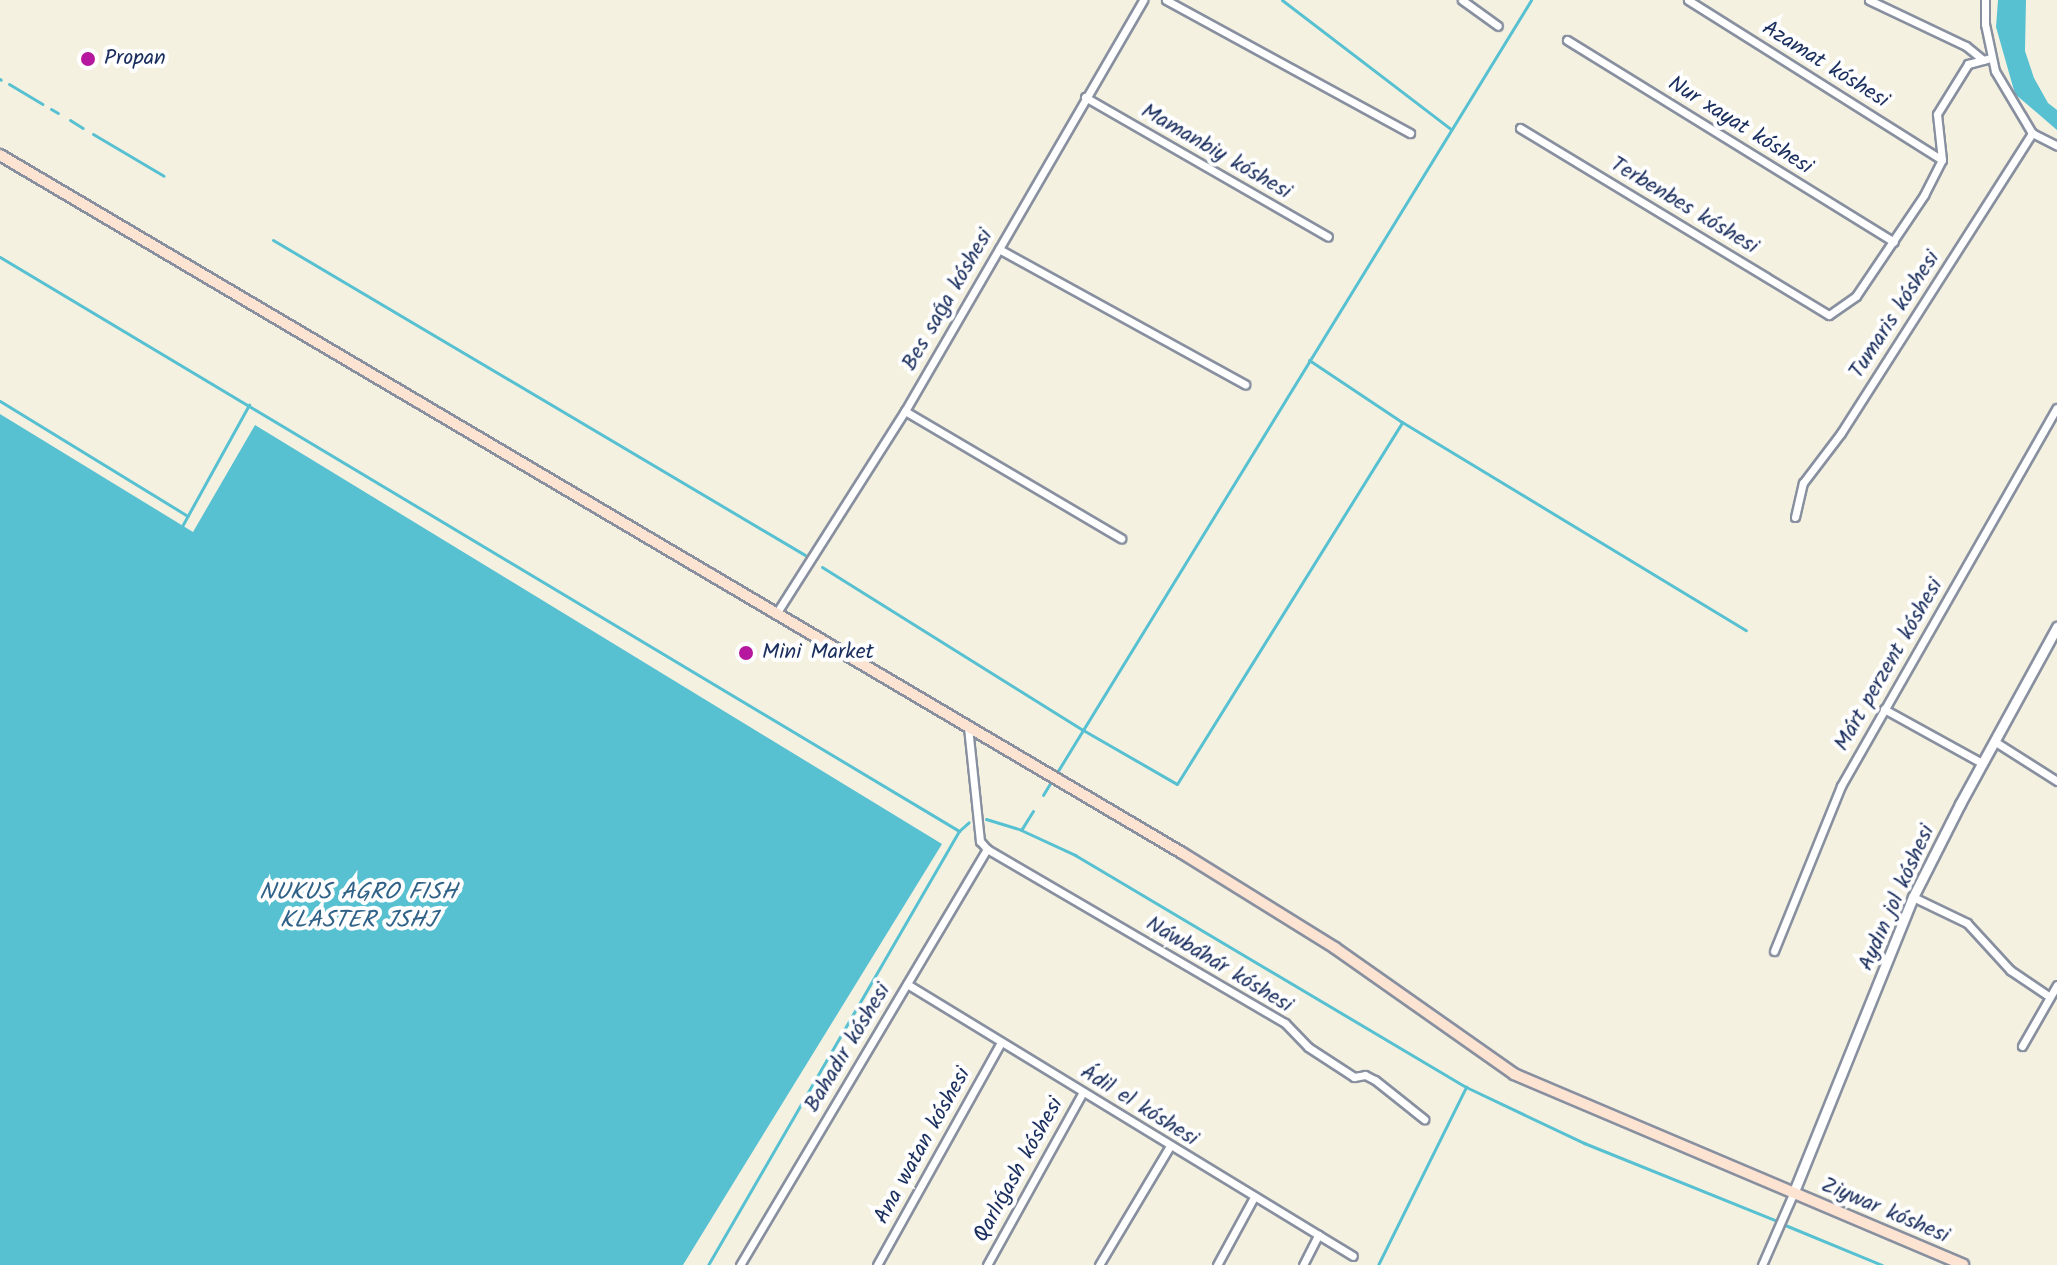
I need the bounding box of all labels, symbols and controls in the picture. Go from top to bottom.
street label: Azamat kóshesi [1757,16,1893,114]
place label: Propan [104,46,166,72]
marker: Propan [79,50,97,68]
street label: Nur xayat kóshesi [1663,71,1817,181]
street label: Mamanbiy kóshesi [1136,98,1296,206]
street label: Terbenbes kóshesi [1605,151,1763,261]
street label: Bes saǵa kóshesi [897,225,999,375]
street label: Tumaris kóshesi [1844,246,1946,384]
street label: Márt perzent kóshesi [1829,574,1949,756]
place label: Mini Market [762,640,874,666]
marker: Mini Market [737,644,755,662]
street label: Aydın jol kóshesi [1853,821,1941,975]
water label: NUKUS AGRO FISH KLASTER JSHJ [259,879,457,935]
street label: Náwbáhár kóshesi [1141,911,1297,1019]
street label: Bahadır kóshesi [799,979,897,1117]
street label: Ádil el kóshesi [1075,1059,1203,1153]
street label: Ana watan kóshesi [869,1063,977,1229]
street label: Qarlıǵash kóshesi [968,1093,1070,1247]
street label: Ziywar kóshesi [1817,1172,1953,1250]

